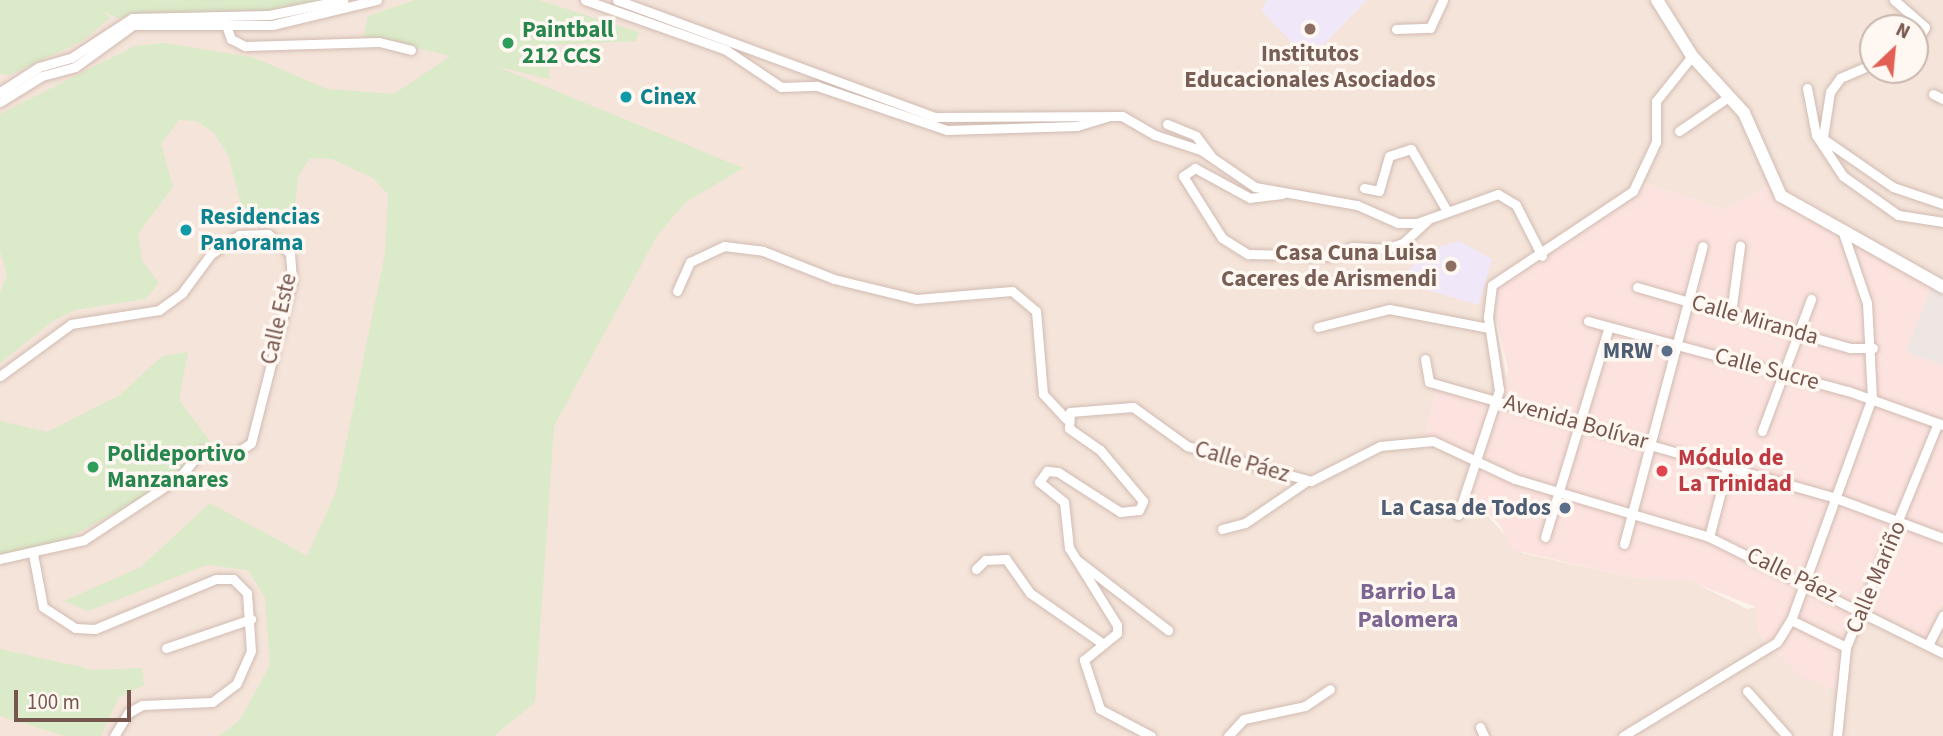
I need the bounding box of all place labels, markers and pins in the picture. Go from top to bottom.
place label: Paintball 212 CCS [522,16,614,70]
marker: Institutos Educacionales Asociados [1302,21,1318,37]
marker: Paintball 212 CCS [500,35,516,51]
place label: Institutos Educacionales Asociados [1184,40,1436,94]
place label: Cinex [640,83,696,111]
marker: Cinex [618,89,634,105]
place label: Residencias Panorama [200,203,320,257]
marker: Residencias Panorama [178,222,194,238]
place label: Casa Cuna Luisa Caceres de Arismendi [1221,239,1437,293]
marker: Casa Cuna Luisa Caceres de Arismendi [1443,258,1459,274]
place label: MRW [1603,337,1653,365]
marker: MRW [1659,343,1675,359]
place label: Polideportivo Manzanares [107,440,246,494]
place label: Módulo de La Trinidad [1678,444,1792,498]
marker: Polideportivo Manzanares [85,459,101,475]
marker: Módulo de La Trinidad [1652,461,1672,481]
place label: La Casa de Todos [1380,494,1551,522]
marker: La Casa de Todos [1557,500,1573,516]

